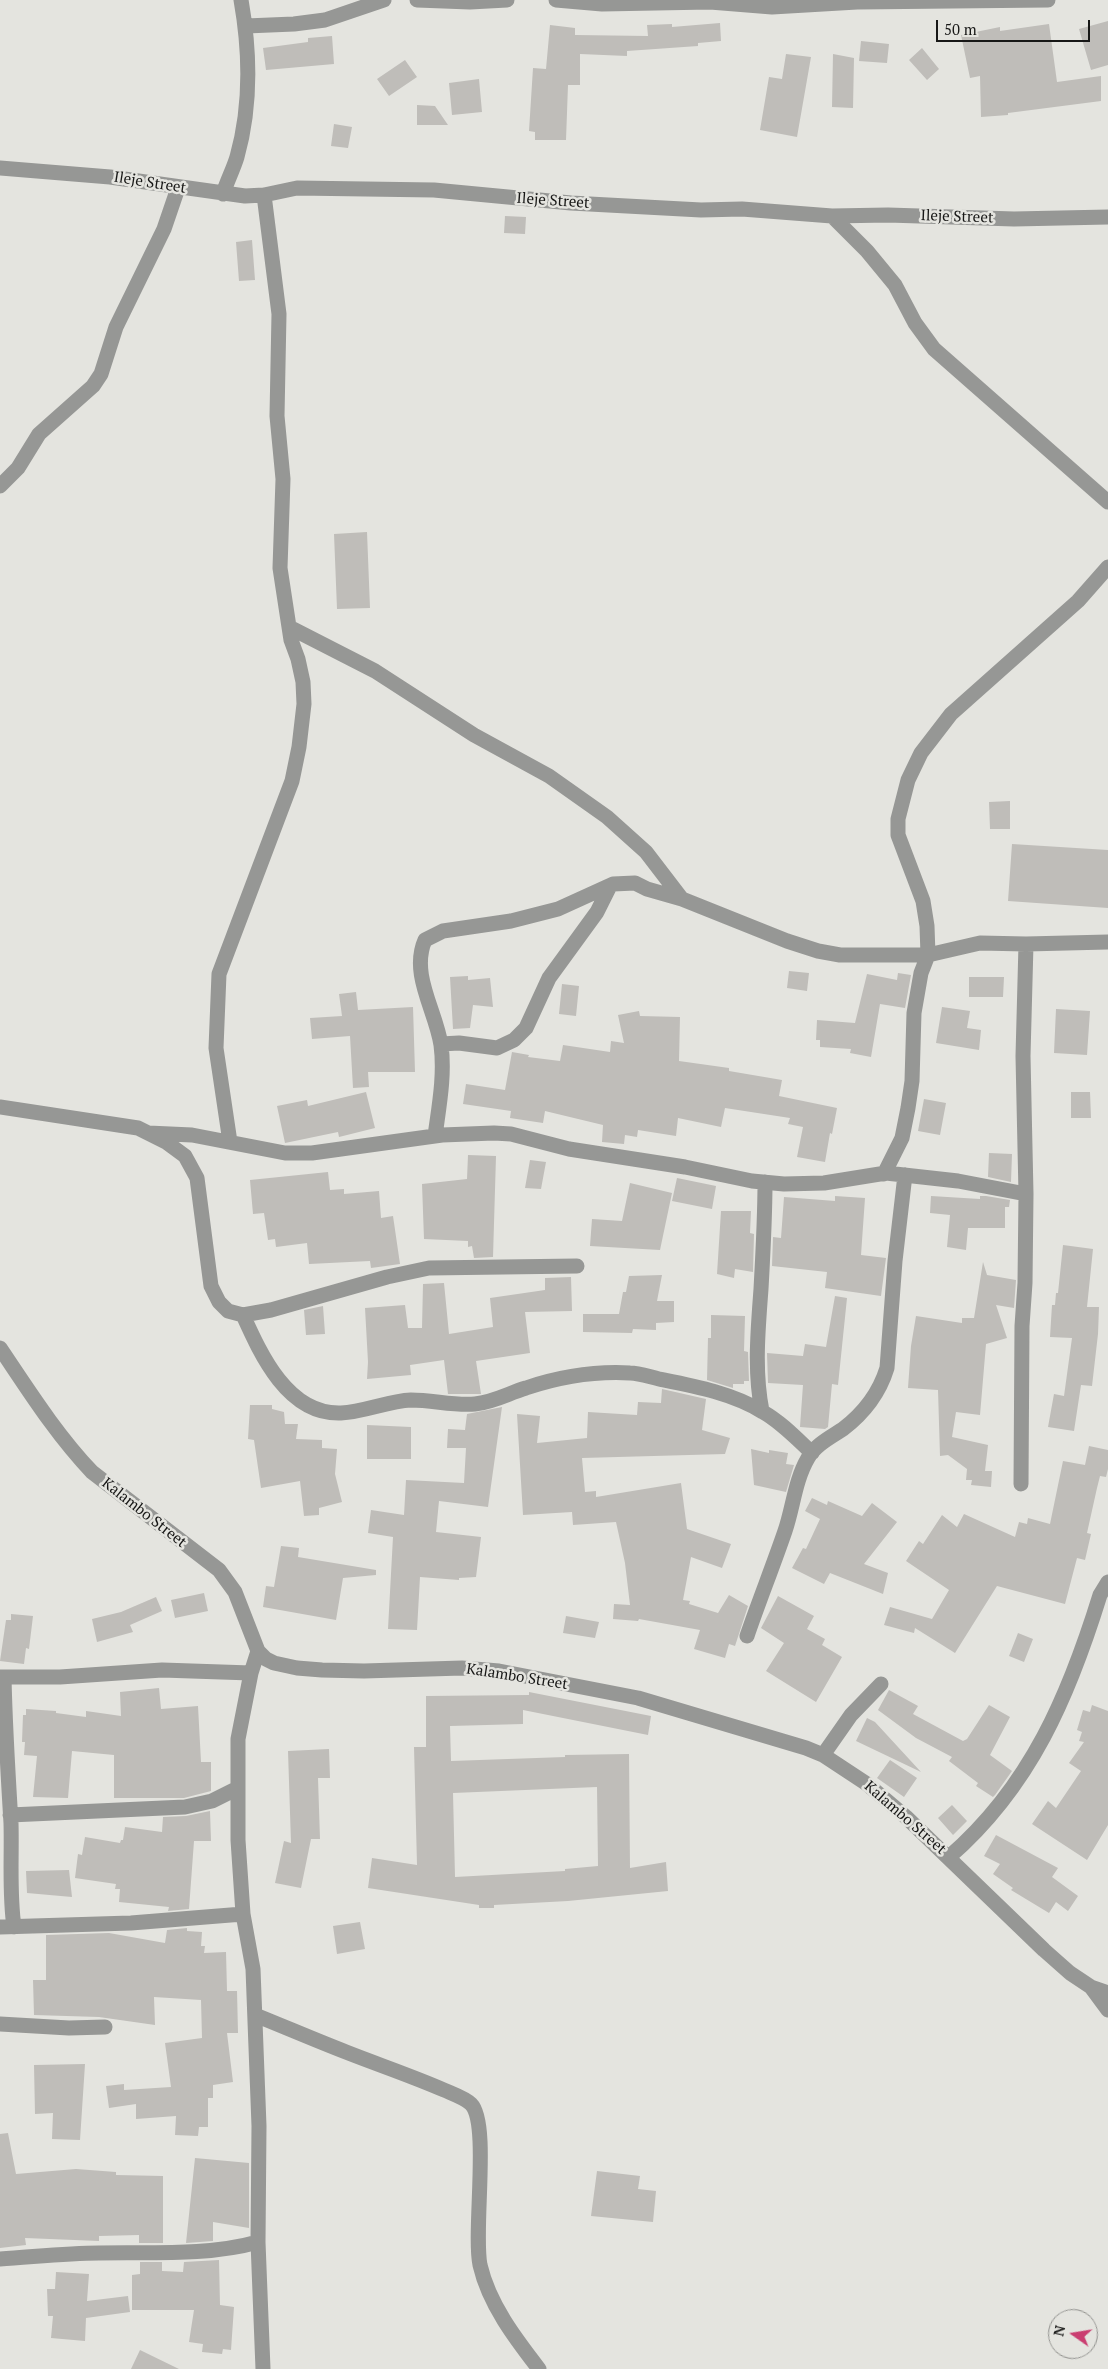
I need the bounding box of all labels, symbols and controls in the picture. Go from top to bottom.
scale bar [938,10,1092,42]
text: 50 m [944,19,977,39]
street label: Ileje Street [113,168,187,198]
street label: Ileje Street [516,189,590,213]
street label: Ileje Street [920,207,994,227]
street label: Kalambo Street [98,1474,190,1552]
street label: Kalambo Street [465,1660,569,1694]
street label: Kalambo Street [860,1778,950,1858]
north arrow [1048,2309,1098,2359]
text: N [1048,2323,1069,2338]

